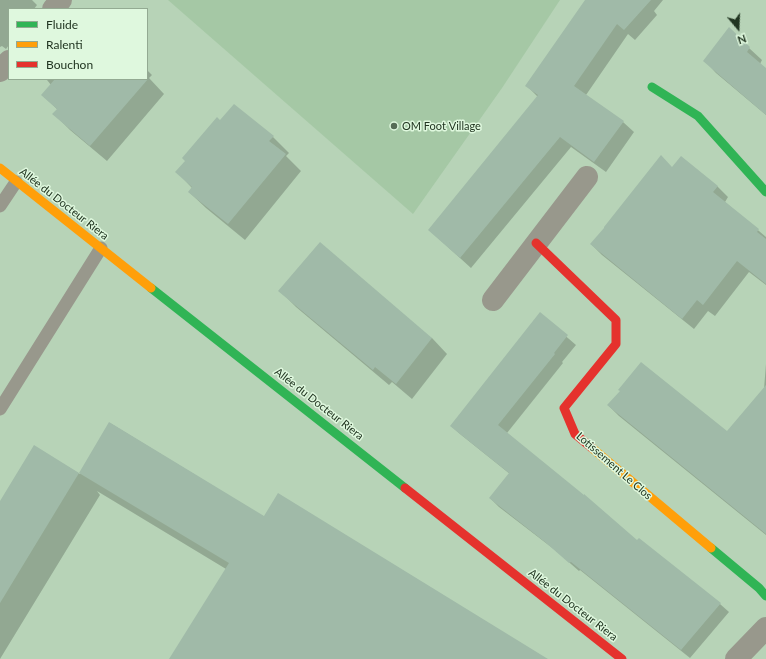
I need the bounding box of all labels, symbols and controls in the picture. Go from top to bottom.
legend [8,8,148,80]
north arrow [718,8,758,48]
text: Fluide [46,17,78,32]
text: N [736,32,748,47]
text: Ralenti [46,37,83,52]
text: Bouchon [46,57,93,72]
place label: OM Foot Village [402,119,481,133]
marker: OM Foot Village [389,121,399,131]
street label: Allée du Docteur Riera [17,165,111,243]
street label: Allée du Docteur Riera [272,365,366,443]
street label: Lotissement Le Clos [573,430,655,502]
street label: Allée du Docteur Riera [526,566,620,644]

